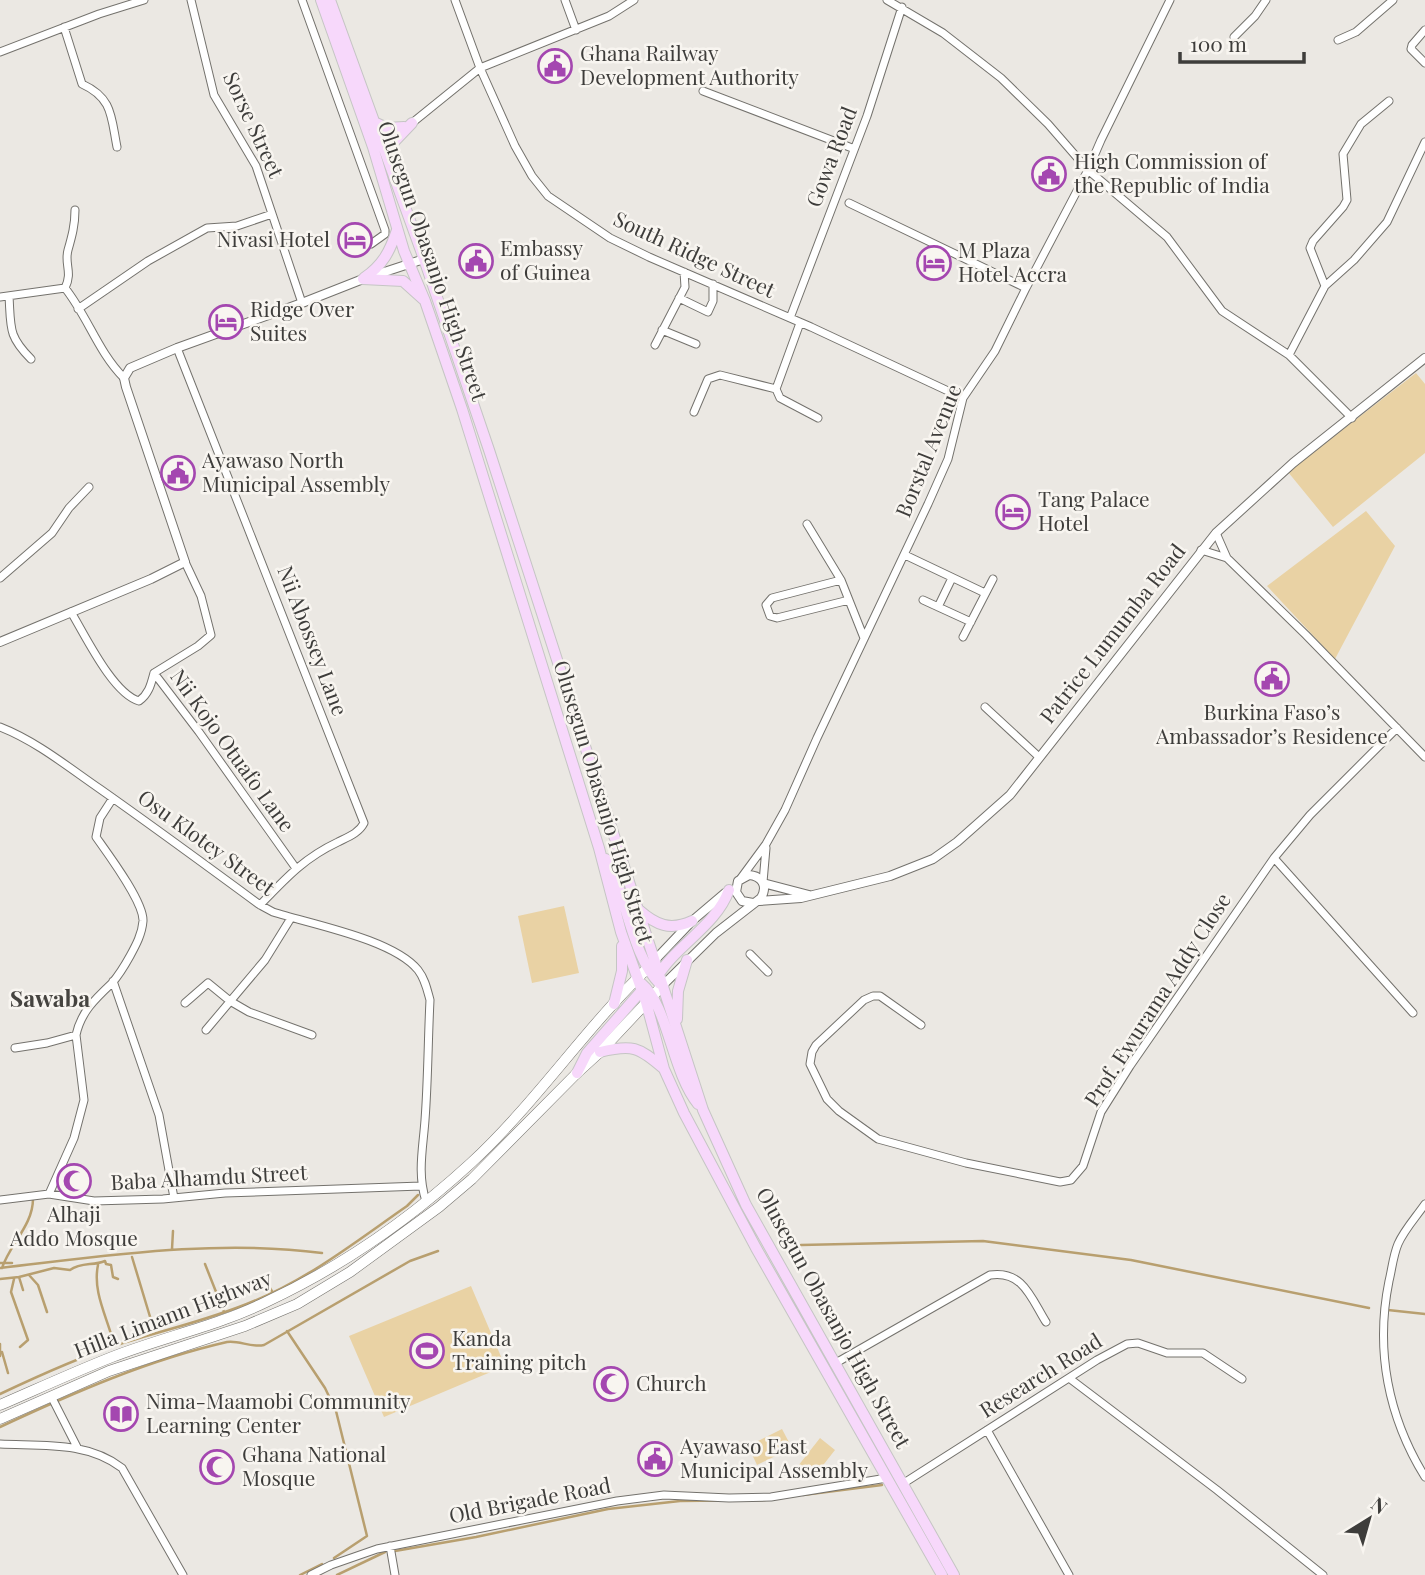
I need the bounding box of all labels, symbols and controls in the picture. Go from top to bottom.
scale bar [1180,21,1304,65]
text: 100 m [1190,29,1247,57]
place label: Ghana Railway Development Authority [580,38,799,90]
public building icon: Ghana Railway Development Authority [536,47,574,85]
street label: Sorse Street [218,67,292,182]
street label: Gowa Road [798,102,862,210]
street label: Olusegun Obasanjo High Street [373,117,495,405]
place label: High Commission of the Republic of India [1074,146,1270,198]
public building icon: High Commission of the Republic of India [1030,155,1068,193]
street label: South Ridge Street [610,203,781,303]
hotel icon: Nivasi Hotel [336,221,374,259]
place label: Nivasi Hotel [217,224,330,252]
place label: Embassy of Guinea [500,233,591,285]
place label: M Plaza Hotel Accra [958,235,1068,287]
public building icon: Embassy of Guinea [457,242,495,280]
hotel icon: M Plaza Hotel Accra [915,244,953,282]
place label: Ridge Over Suites [250,294,355,346]
hotel icon: Ridge Over Suites [207,303,245,341]
street label: Borstal Avenue [888,380,967,521]
place label: Ayawaso North Municipal Assembly [201,445,390,497]
public building icon: Ayawaso North Municipal Assembly [159,454,197,492]
place label: Tang Palace Hotel [1038,484,1150,536]
hotel icon: Tang Palace Hotel [994,493,1032,531]
street label: Patrice Lumumba Road [1032,537,1190,728]
street label: Nii Abossey Lane [272,561,355,719]
street label: Olusegun Obasanjo High Street [549,657,661,947]
public building icon: Burkina Faso’s Ambassador’s Residence [1253,660,1291,698]
street label: Nii Kojo Otuafo Lane [165,663,302,837]
place label: Burkina Faso’s Ambassador’s Residence [1155,697,1388,749]
street label: Osu Klotey Street [133,782,282,901]
street label: Prof. Ewurama Addy Close [1077,887,1236,1111]
district label: Sawaba [10,982,90,1013]
street label: Baba Alhamdu Street [110,1157,308,1195]
mosque icon: Alhaji Addo Mosque [55,1162,93,1200]
street label: Olusegun Obasanjo High Street [751,1182,919,1453]
place label: Alhaji Addo Mosque [9,1199,138,1251]
street label: Hilla Limann Highway [69,1262,276,1364]
place label: Kanda Training pitch [452,1323,587,1375]
street label: Research Road [974,1326,1106,1423]
sports icon: Kanda Training pitch [408,1332,446,1370]
mosque icon: Church [592,1365,630,1403]
place label: Church [636,1368,707,1396]
place label: Nima-Maamobi Community Learning Center [146,1386,411,1438]
library icon: Nima-Maamobi Community Learning Center [102,1395,140,1433]
place label: Ayawaso East Municipal Assembly [679,1431,868,1483]
place label: Ghana National Mosque [242,1439,386,1491]
public building icon: Ayawaso East Municipal Assembly [636,1440,674,1478]
mosque icon: Ghana National Mosque [198,1448,236,1486]
street label: Old Brigade Road [446,1470,613,1528]
north arrow [1334,1484,1404,1554]
text: N [1367,1490,1393,1519]

